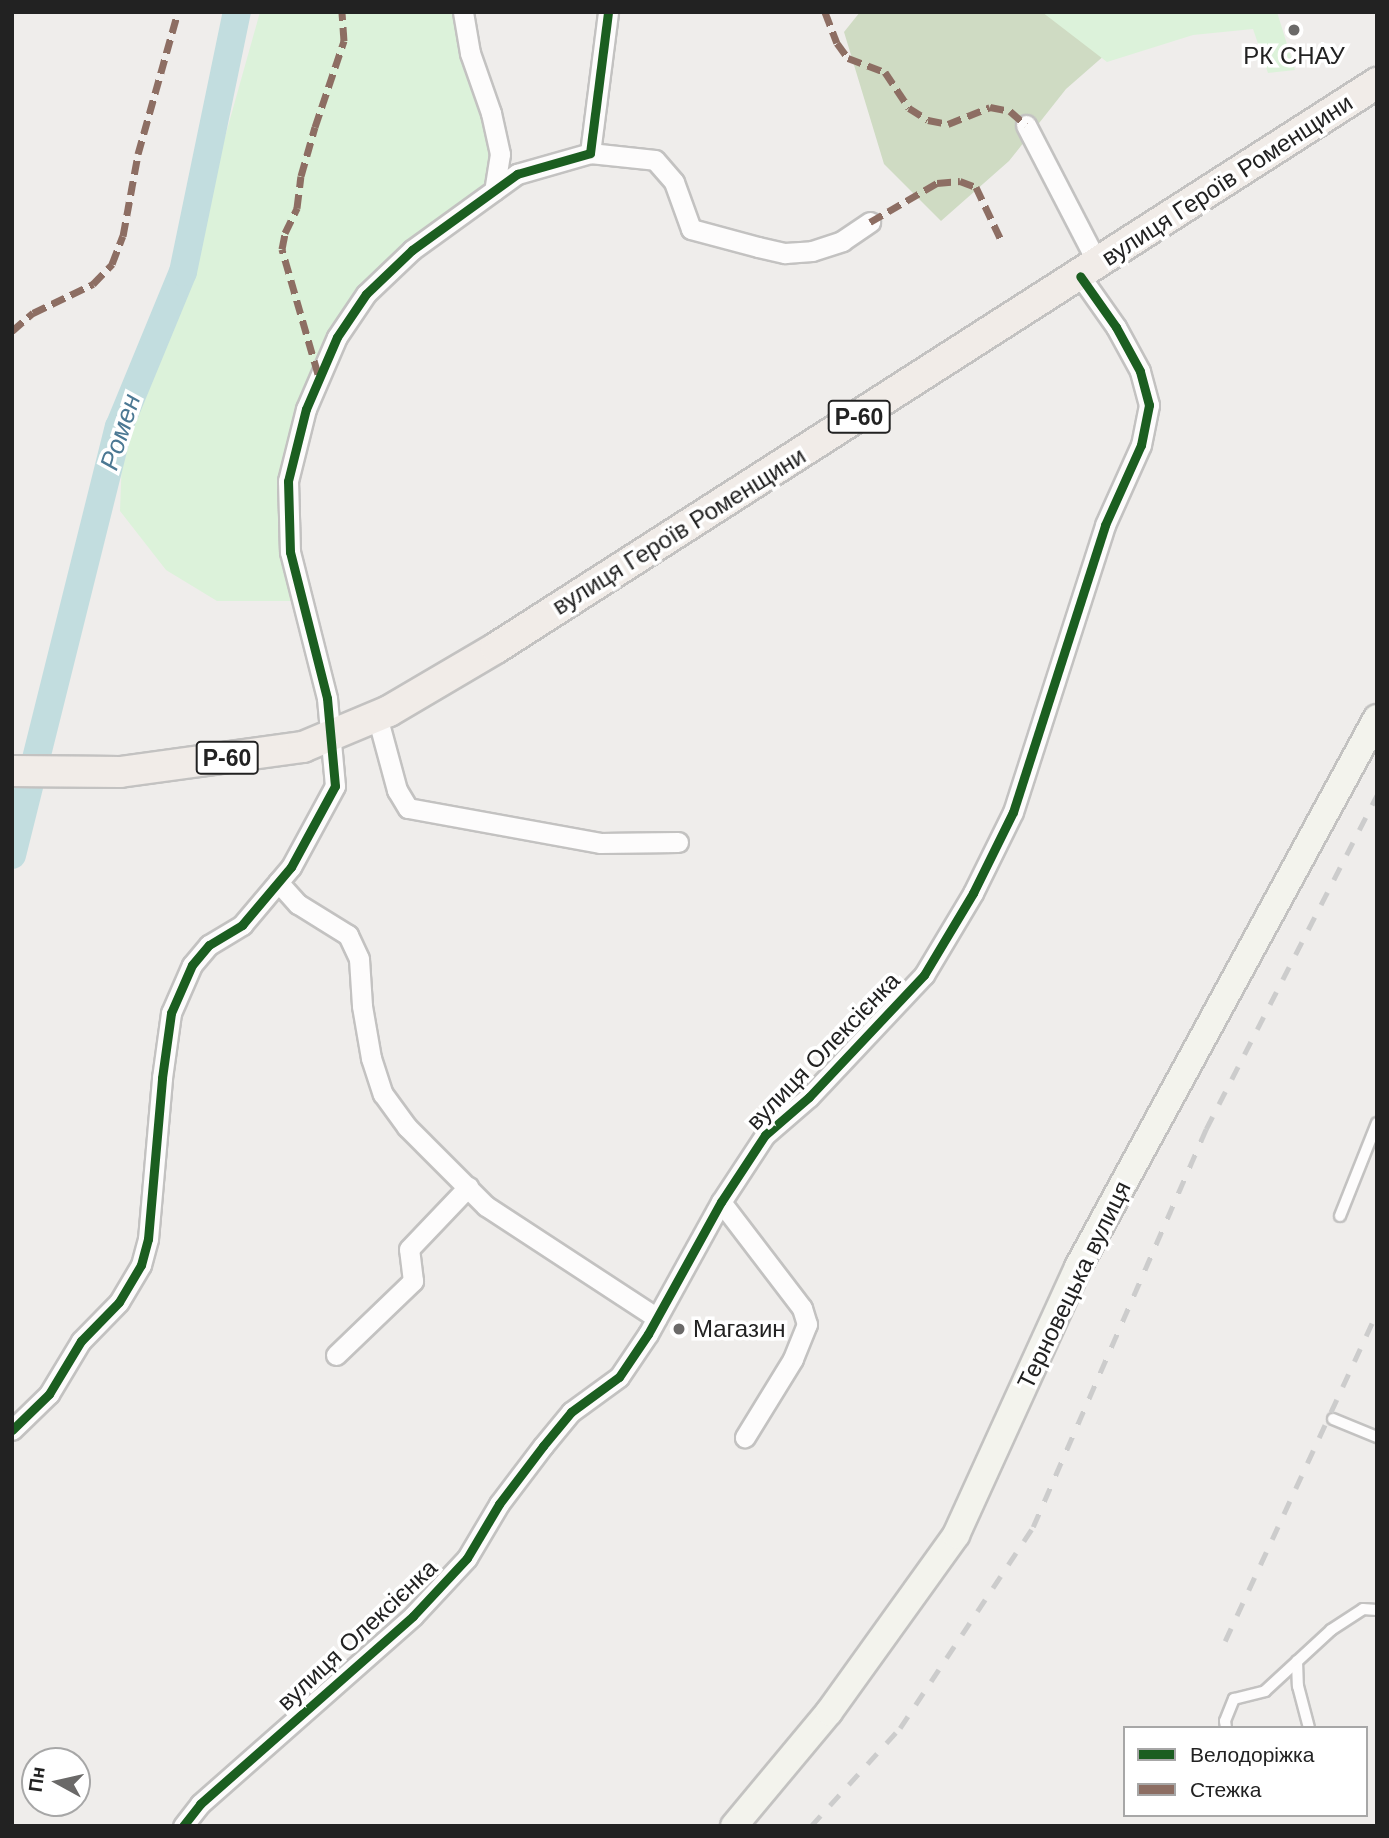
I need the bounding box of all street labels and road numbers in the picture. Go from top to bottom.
street label: вулиця Героїв Роменщини [1096,88,1358,272]
road number: Р-60 [828,398,890,436]
street label: вулиця Героїв Роменщини [547,441,811,621]
road number: Р-60 [196,738,258,778]
street label: вулиця Олексієнка [740,966,906,1136]
street label: Терновецька вулиця [1011,1176,1137,1394]
street label: вулиця Олексієнка [271,1553,443,1717]

